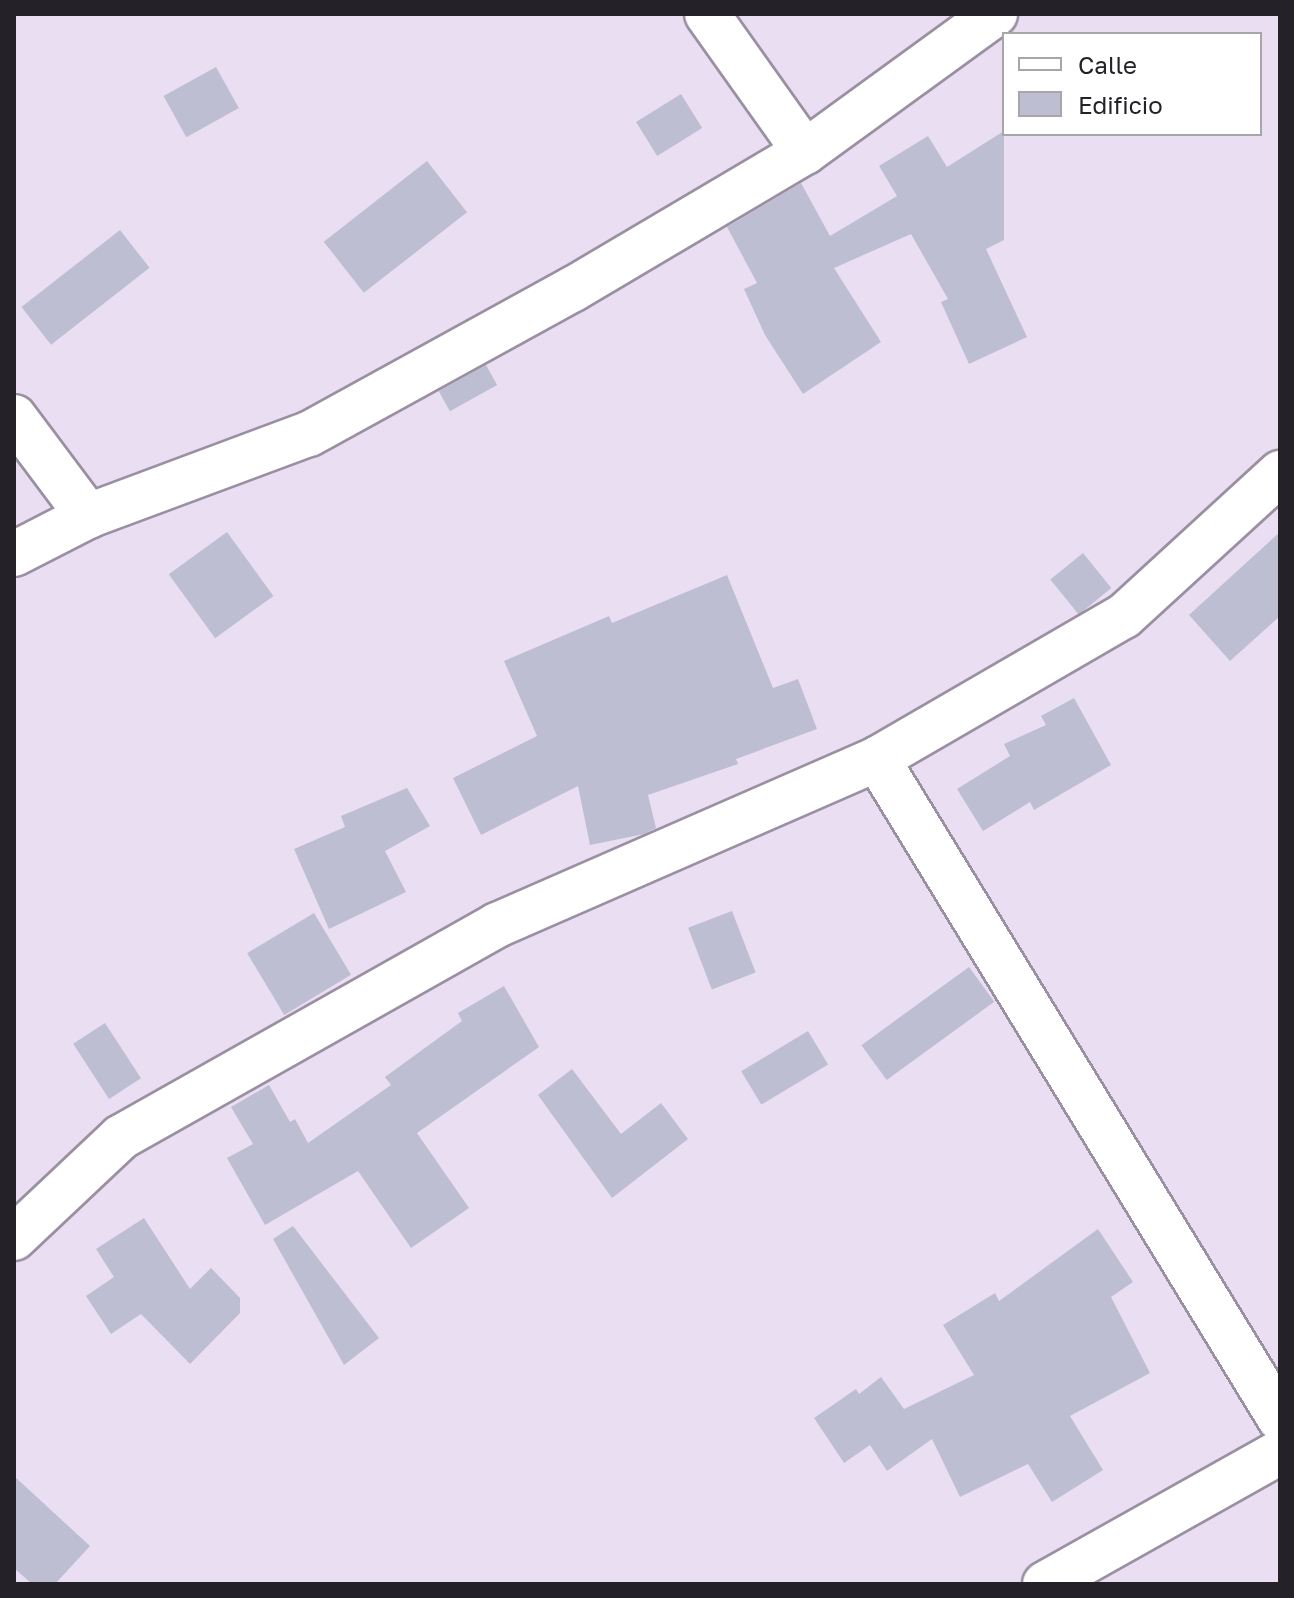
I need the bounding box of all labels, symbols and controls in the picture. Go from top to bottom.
legend [1002,32,1262,136]
text: Calle [1078,50,1137,79]
text: Edificio [1078,90,1163,119]

